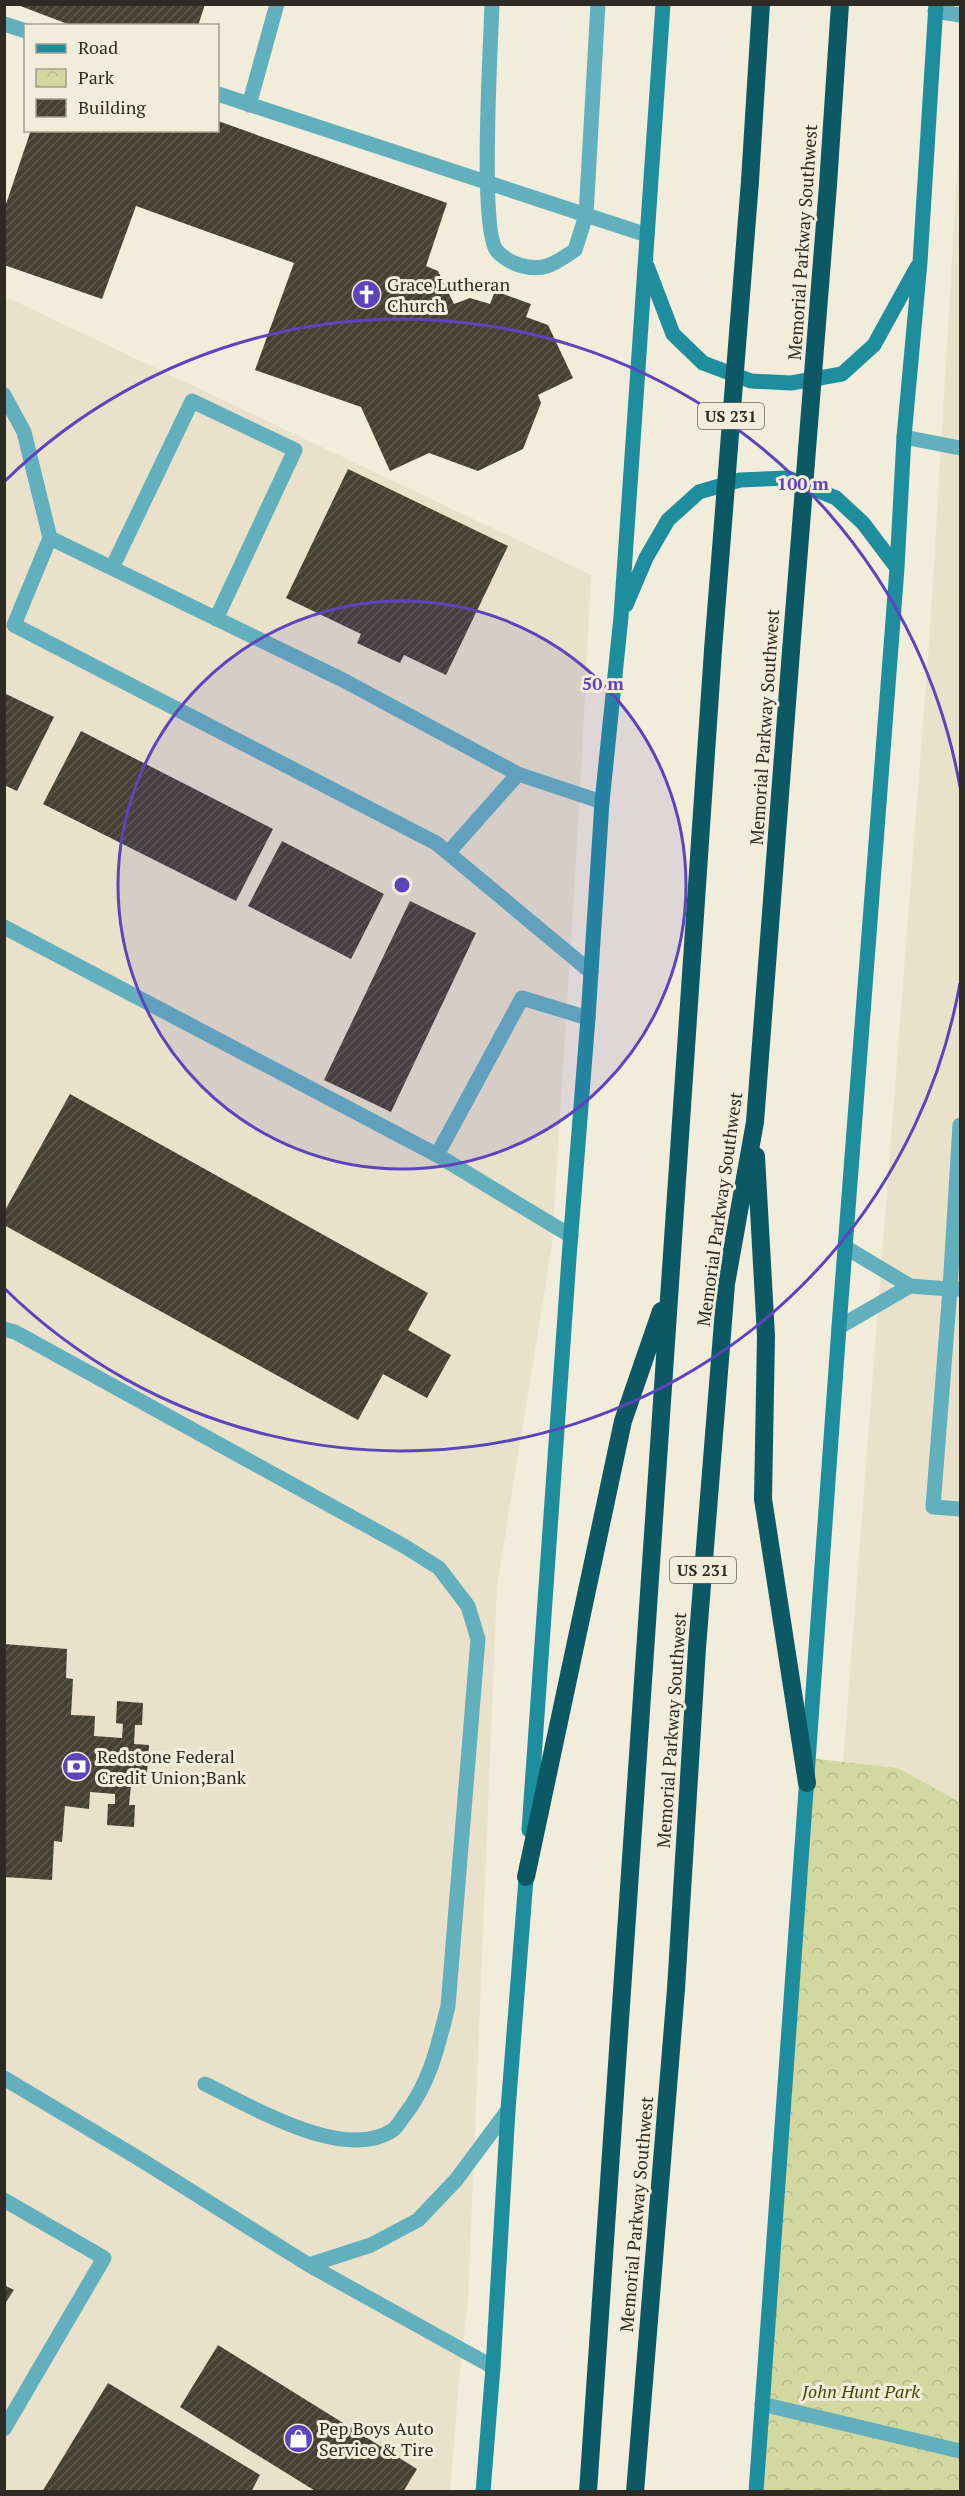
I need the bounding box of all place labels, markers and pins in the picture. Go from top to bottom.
place label: Grace Lutheran Church [387,272,510,317]
church icon: Grace Lutheran Church [350,278,382,310]
centre of rings [392,875,412,895]
place label: Redstone Federal Credit Union;Bank [97,1744,247,1789]
bank icon: Redstone Federal Credit Union;Bank [60,1750,92,1782]
place label: Pep Boys Auto Service & Tire [319,2416,434,2461]
shop icon: Pep Boys Auto Service & Tire [282,2422,314,2454]

